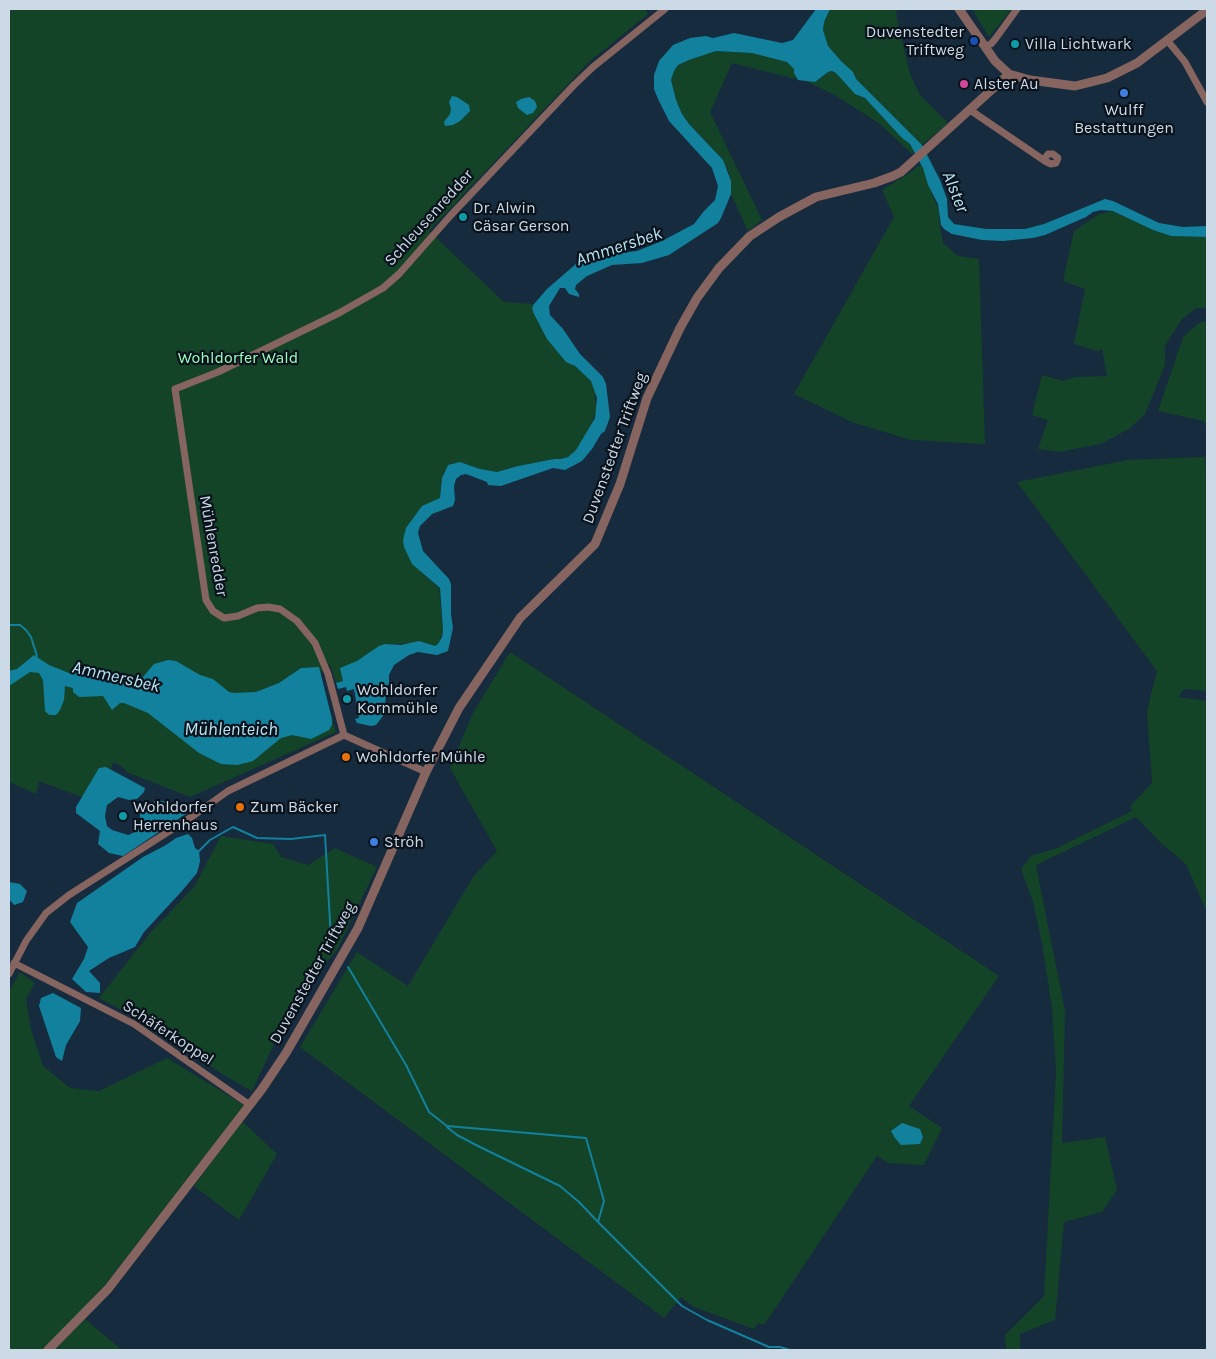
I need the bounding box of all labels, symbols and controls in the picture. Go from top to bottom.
place label: Duvenstedter Triftweg [866,22,964,60]
place label: Villa Lichtwark [1025,34,1132,54]
marker: Duvenstedter Triftweg [968,35,980,47]
marker: Villa Lichtwark [1009,38,1021,50]
place label: Alster Au [974,74,1039,94]
marker: Alster Au [958,78,970,90]
marker: Wulff Bestattungen [1118,87,1130,99]
place label: Wulff Bestattungen [1074,100,1174,138]
street label: Schleusenredder [381,166,477,270]
water label: Alster [937,168,973,216]
place label: Dr. Alwin Cäsar Gerson [473,198,570,236]
marker: Dr. Alwin Cäsar Gerson [457,211,469,223]
water label: Ammersbek [573,223,665,271]
park label: Wohldorfer Wald [178,348,298,368]
street label: Duvenstedter Triftweg [579,370,651,526]
street label: Mühlenredder [195,494,231,598]
water label: Ammersbek [70,656,162,698]
place label: Wohldorfer Kornmühle [357,680,438,718]
marker: Wohldorfer Kornmühle [341,693,353,705]
water label: Mühlenteich [184,719,278,741]
place label: Wohldorfer Mühle [356,747,486,767]
marker: Wohldorfer Mühle [340,751,352,763]
place label: Wohldorfer Herrenhaus [133,797,218,835]
place label: Zum Bäcker [250,797,338,817]
marker: Zum Bäcker [234,801,246,813]
marker: Wohldorfer Herrenhaus [117,810,129,822]
place label: Ströh [384,832,424,852]
marker: Ströh [368,836,380,848]
street label: Duvenstedter Triftweg [266,898,360,1048]
street label: Schäferkoppel [119,996,217,1070]

